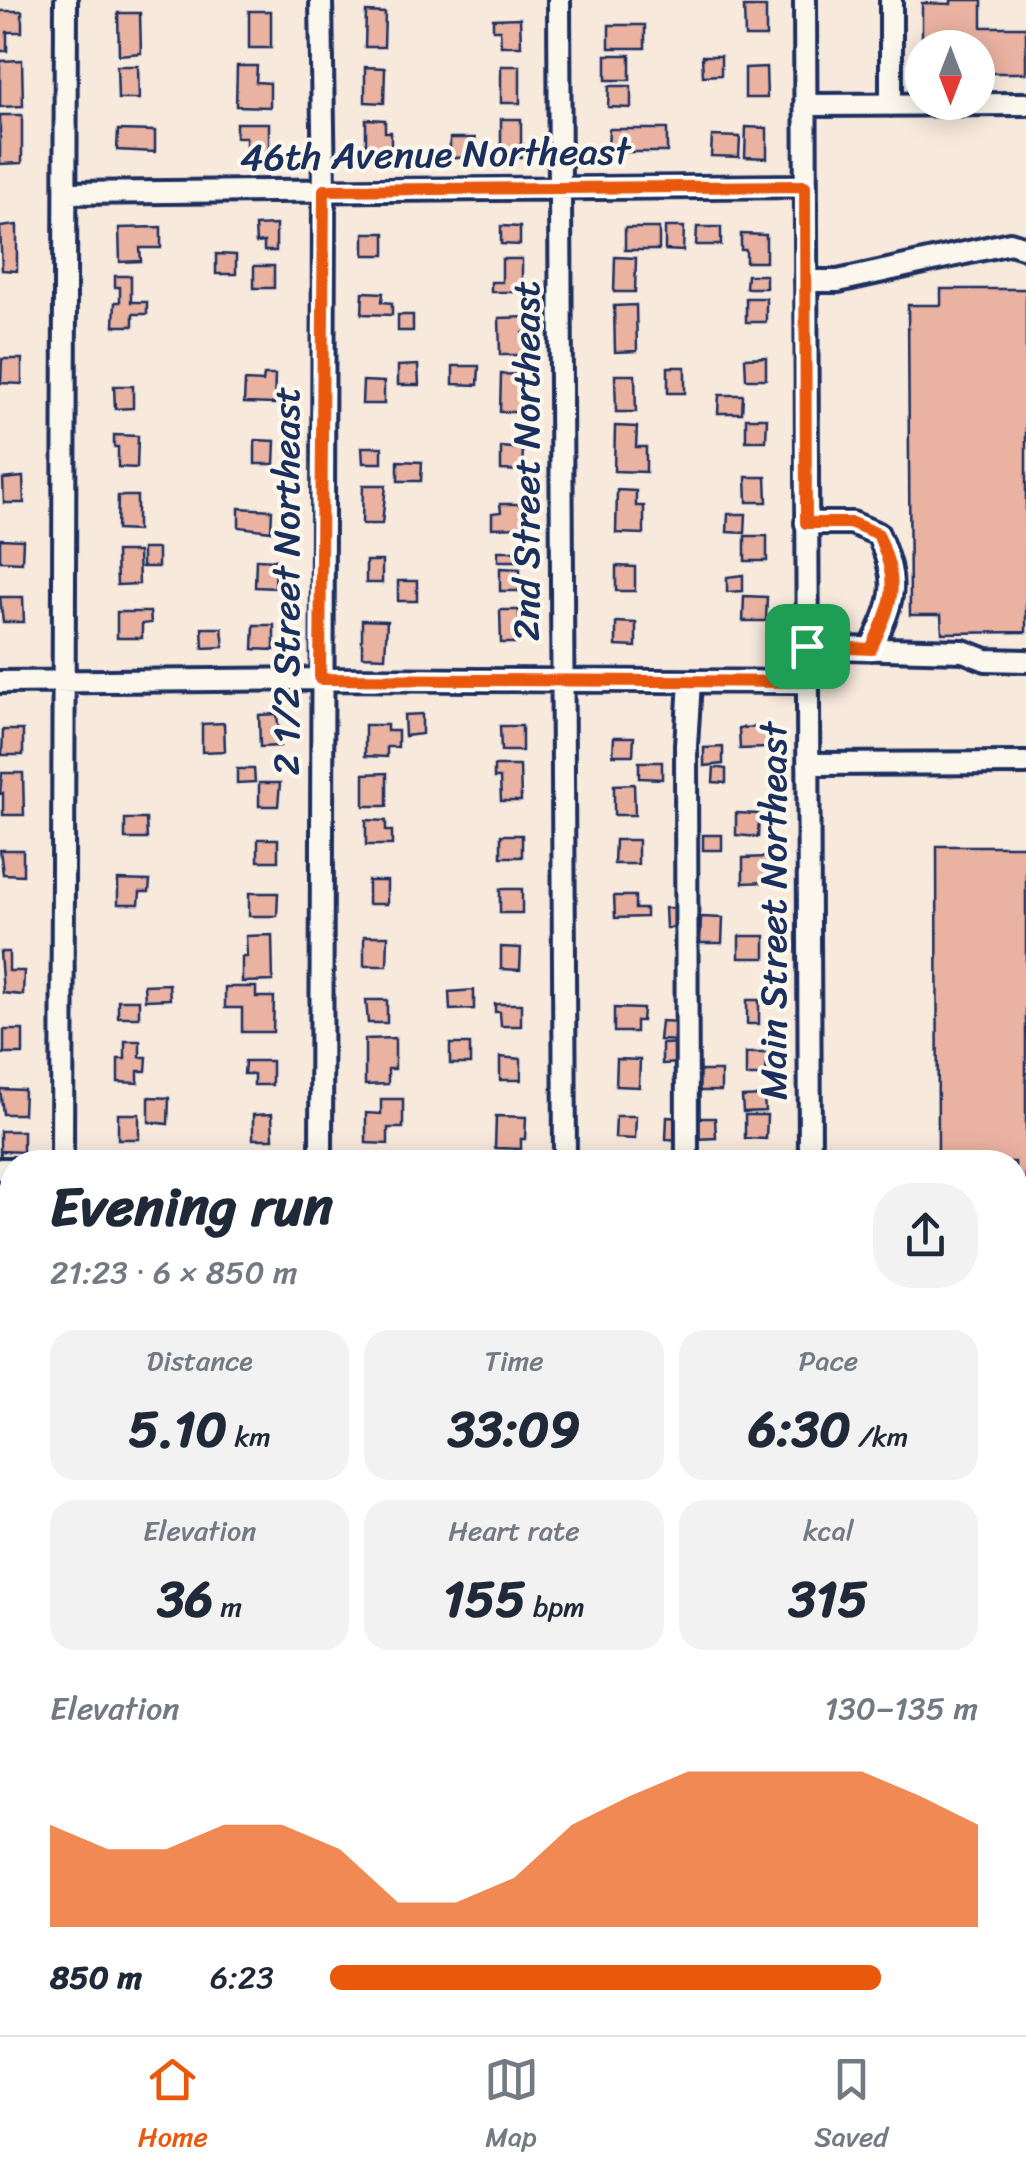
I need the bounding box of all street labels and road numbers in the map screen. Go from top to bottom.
street label: 46th Avenue Northeast [239,118,633,191]
street label: 2nd Street Northeast [493,281,560,641]
street label: 2 1/2 Street Northeast [253,386,320,776]
street label: Main Street Northeast [740,720,807,1100]

